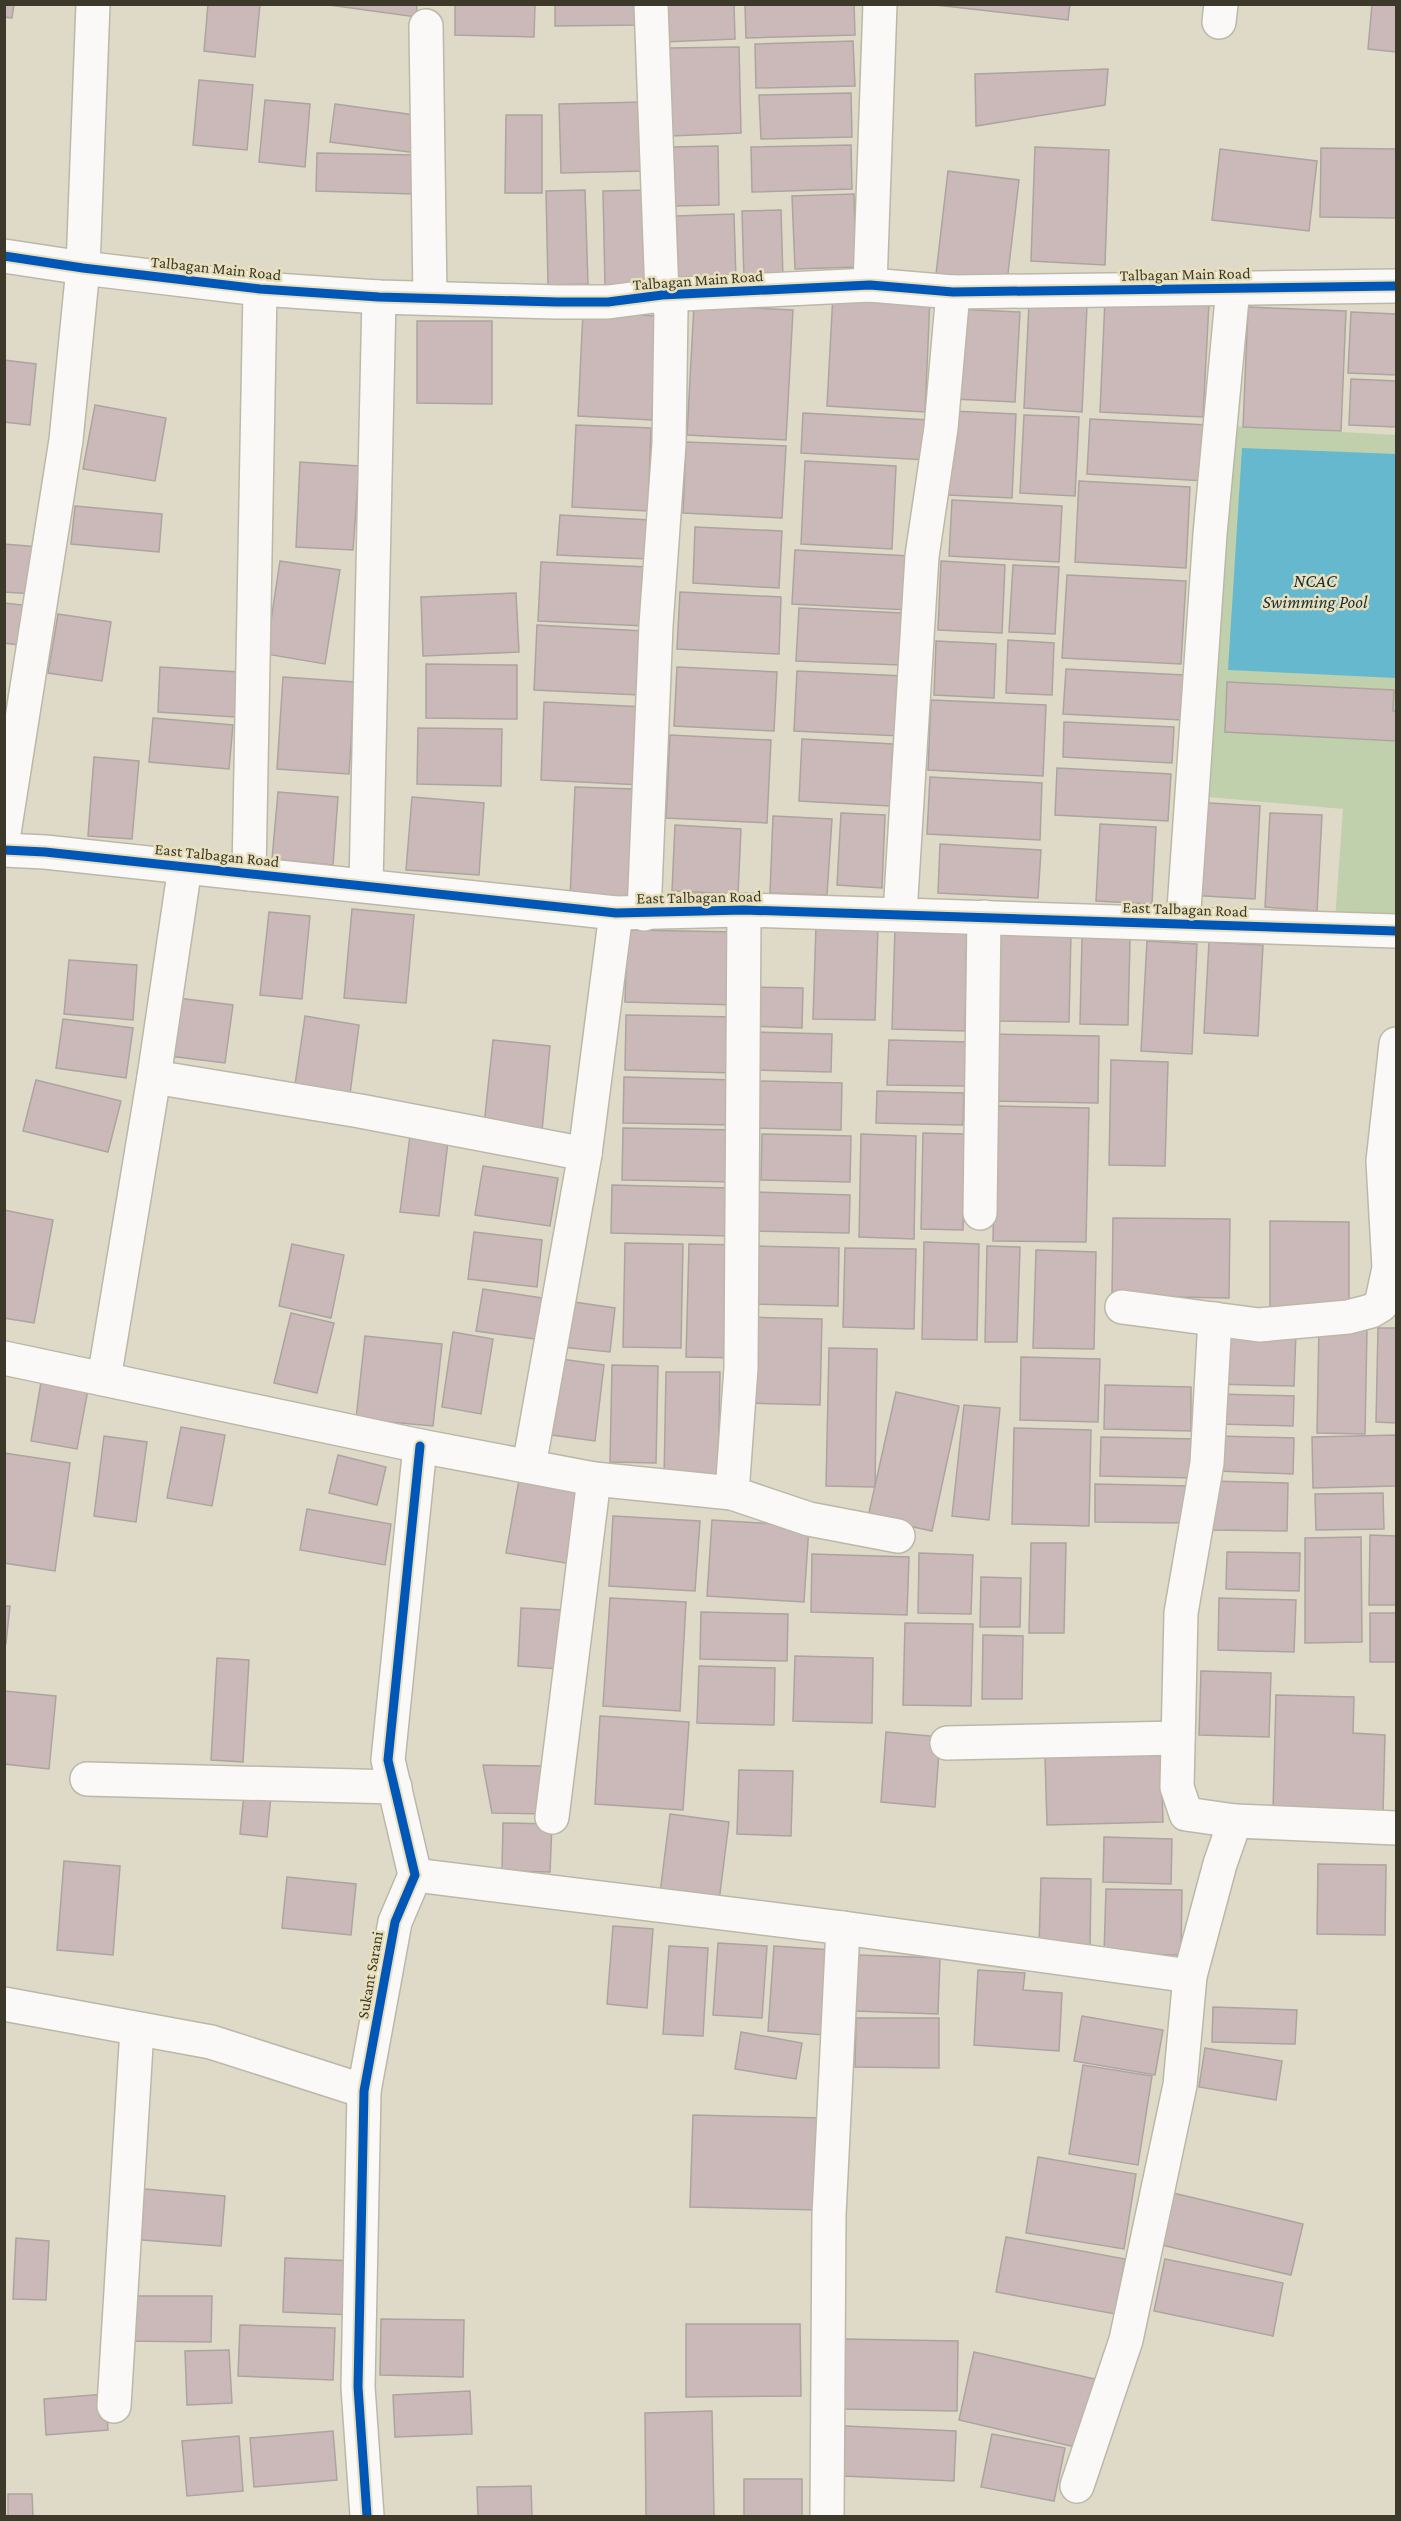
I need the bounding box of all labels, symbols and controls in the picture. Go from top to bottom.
street label: Talbagan Main Road [150,253,283,284]
street label: Talbagan Main Road [1119,264,1251,285]
street label: Talbagan Main Road [632,267,765,294]
water label: NCAC Swimming Pool [1263,571,1368,612]
street label: East Talbagan Road [154,840,281,871]
street label: East Talbagan Road [636,887,762,908]
street label: East Talbagan Road [1122,898,1248,921]
street label: Sukant Sarani [354,1930,386,2020]

